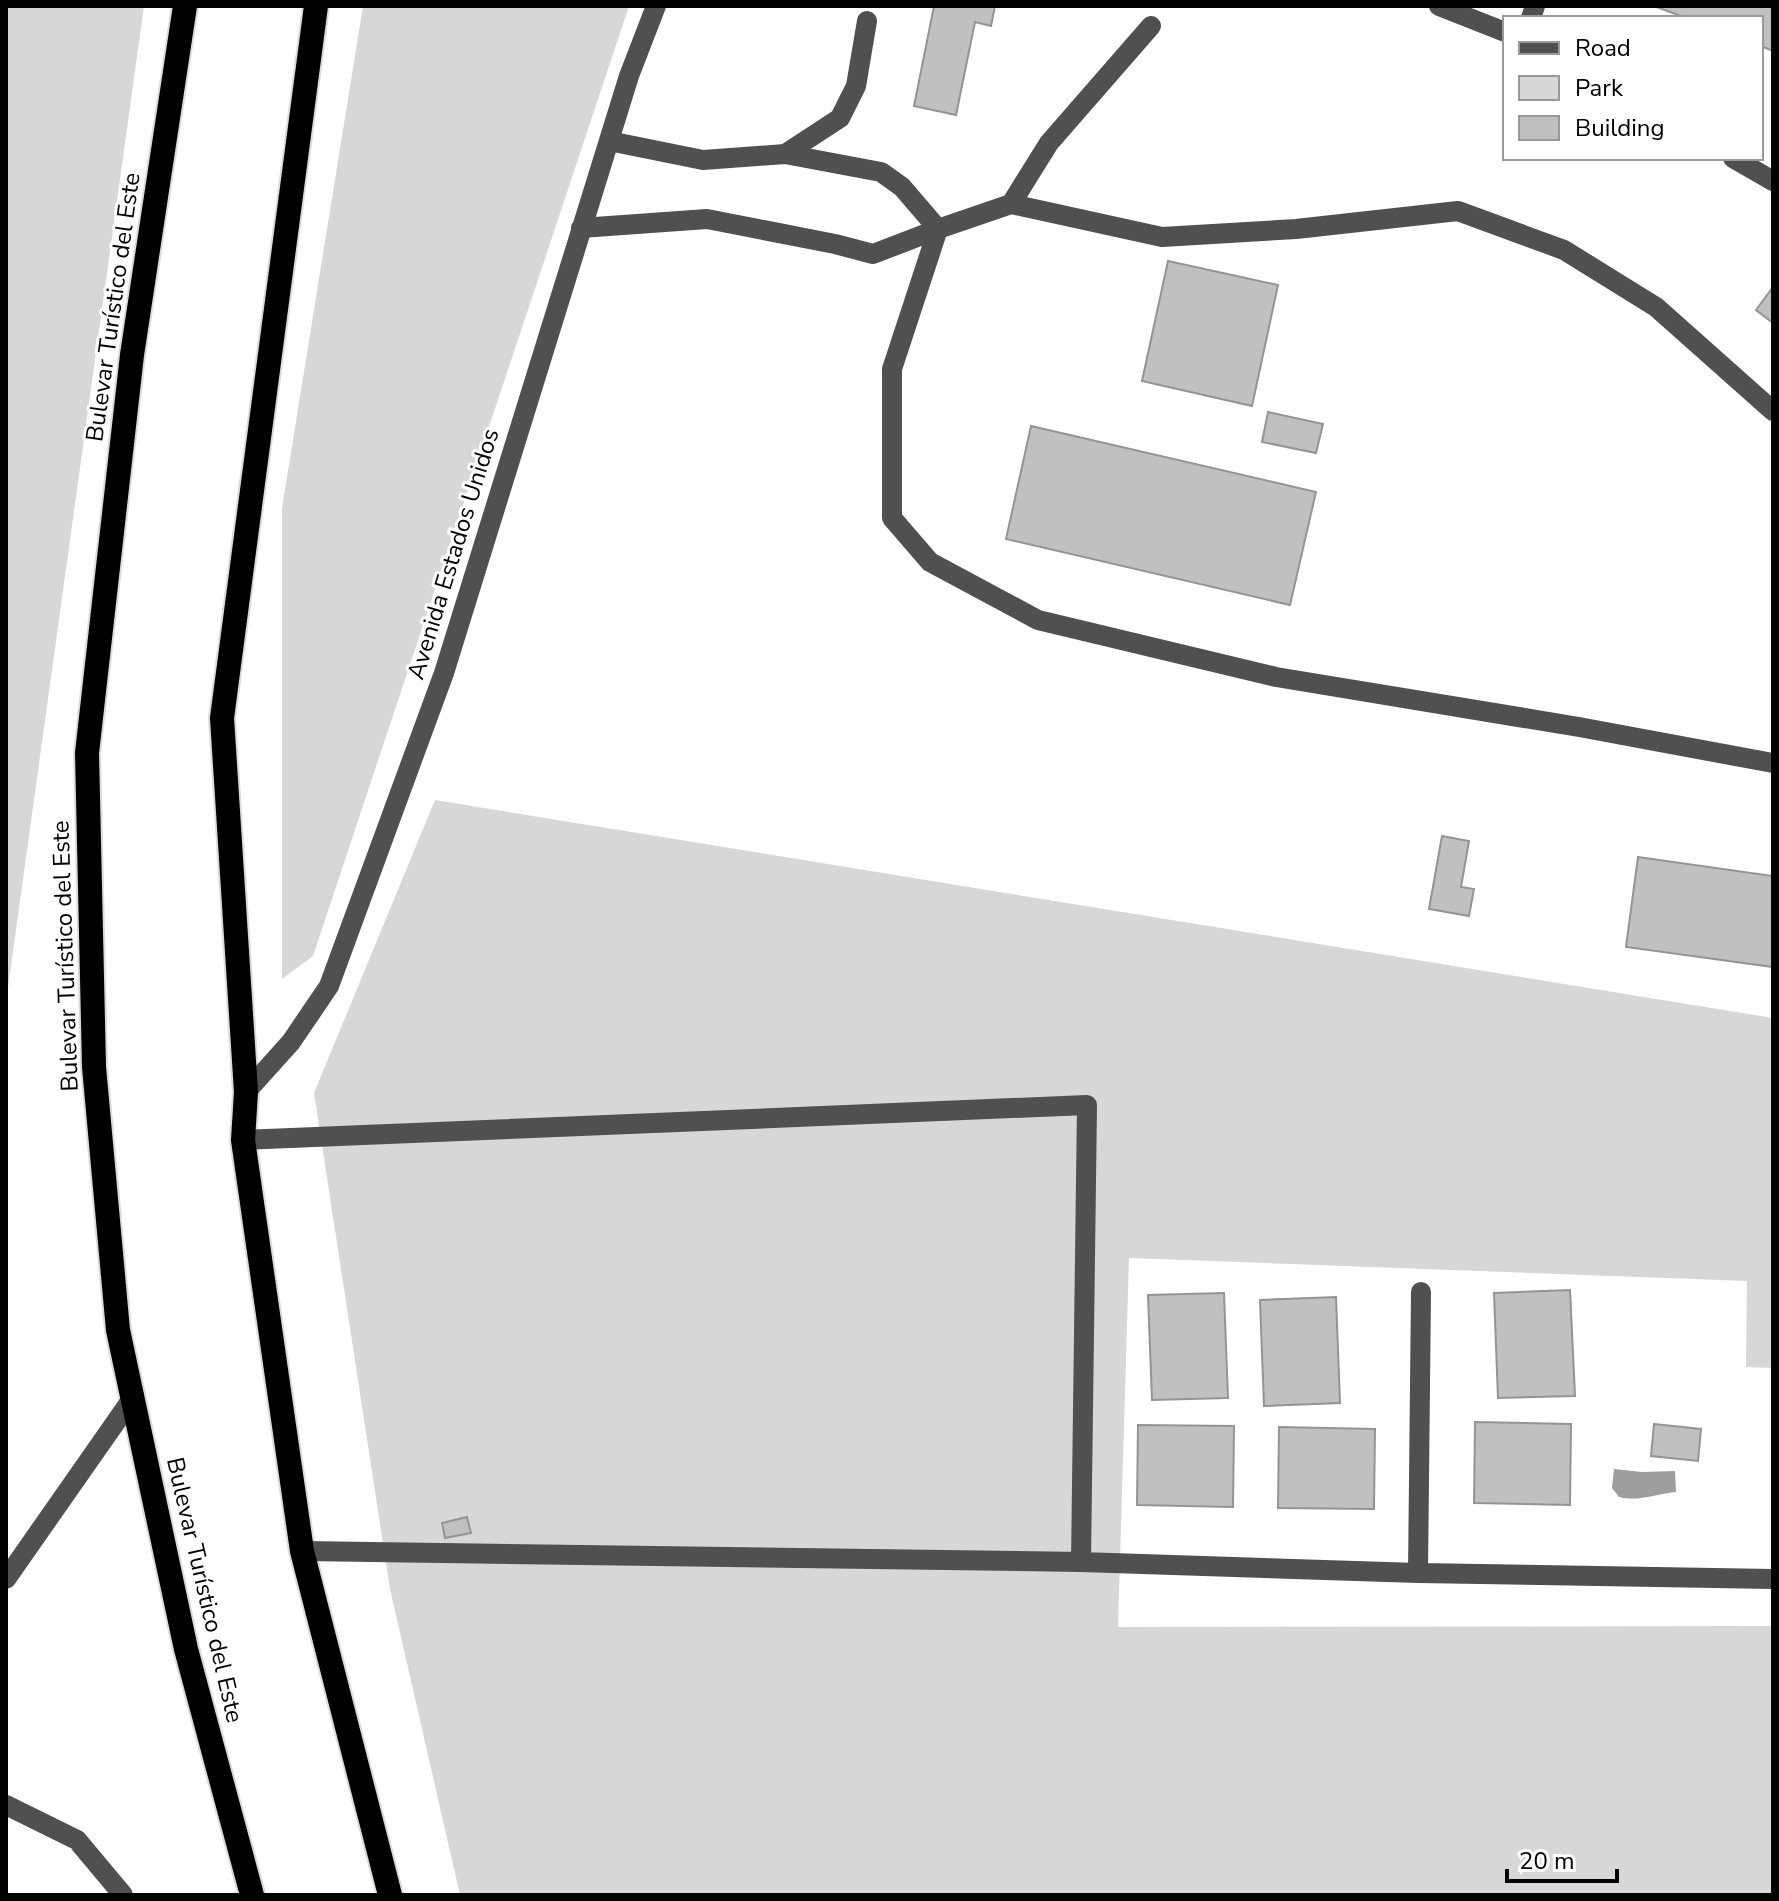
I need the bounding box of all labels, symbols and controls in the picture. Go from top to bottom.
legend [1503,16,1763,160]
text: Road [1575,32,1631,64]
text: Park [1575,72,1624,104]
text: Building [1575,112,1665,144]
street label: Bulevar Turístico del Este [78,170,148,444]
street label: Avenida Estados Unidos [400,425,506,683]
street label: Bulevar Turístico del Este [44,820,86,1092]
street label: Bulevar Turístico del Este [159,1454,251,1726]
scale bar [1507,1833,1617,1883]
text: 20 m [1519,1845,1575,1877]

